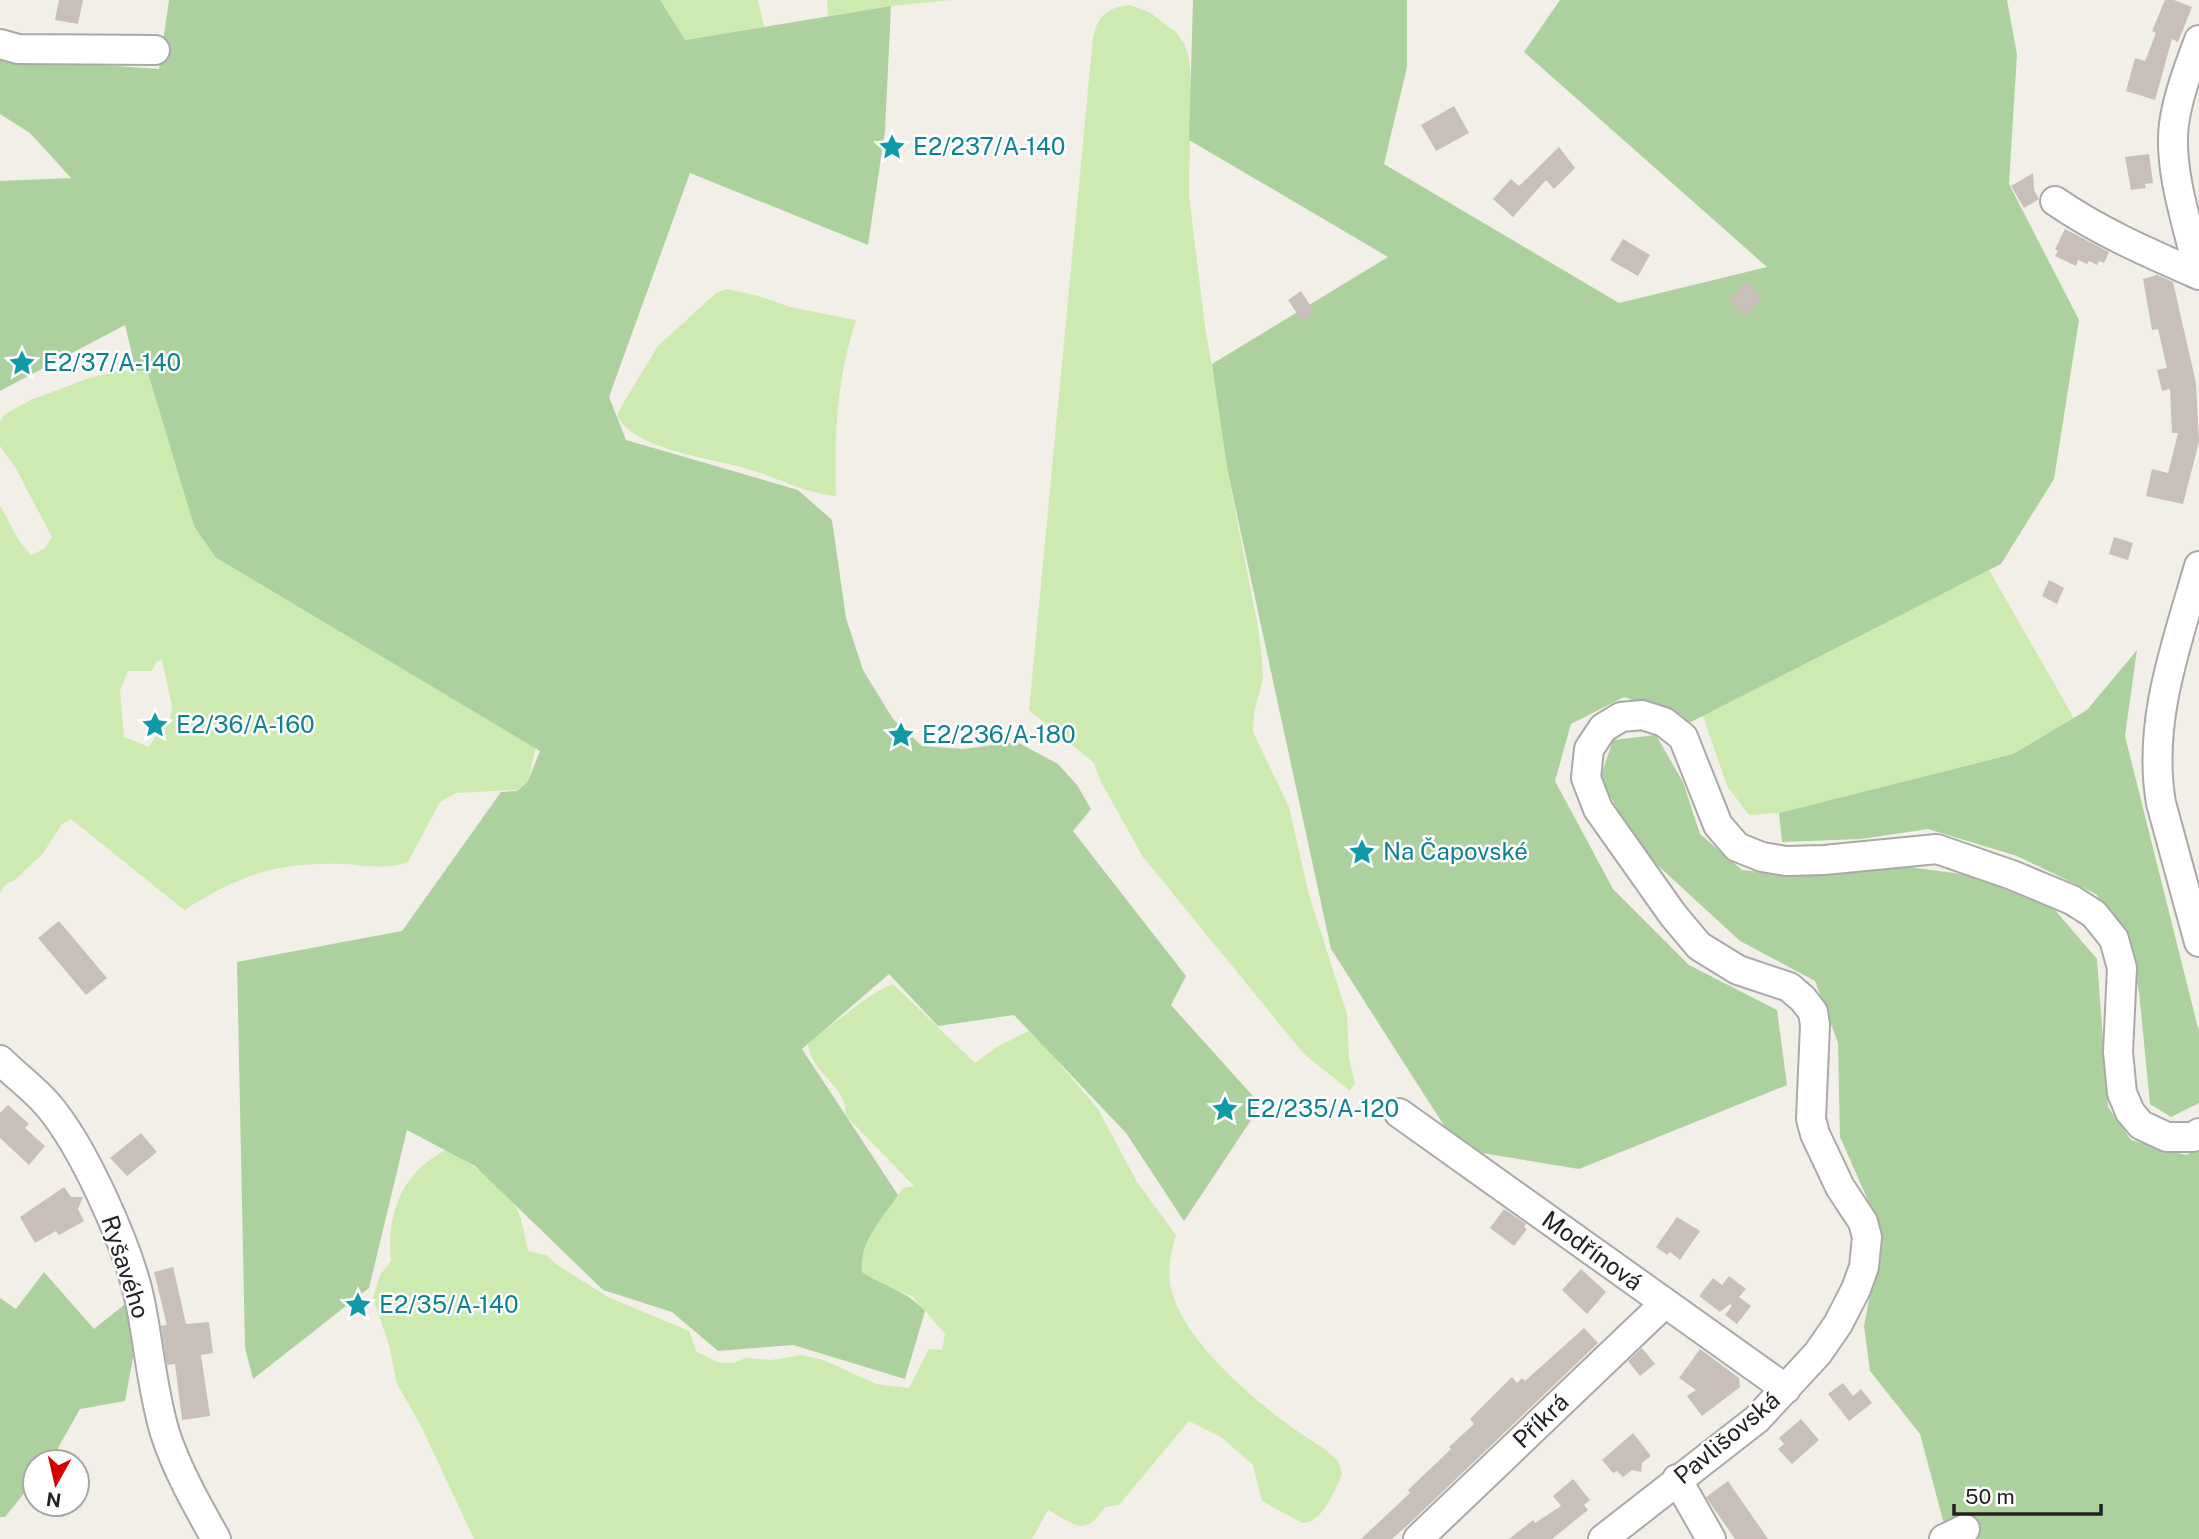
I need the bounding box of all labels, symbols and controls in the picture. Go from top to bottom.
place icon: E2/237/A-140 [877,132,907,162]
place label: E2/237/A-140 [913,132,1066,160]
place icon: E2/37/A-140 [7,348,37,378]
place label: E2/37/A-140 [43,348,181,376]
place icon: E2/36/A-160 [140,710,170,740]
place label: E2/36/A-160 [176,710,315,738]
place icon: E2/236/A-180 [886,720,916,750]
place label: E2/236/A-180 [922,720,1076,748]
place icon: Na Čapovské [1347,837,1377,867]
place label: Na Čapovské [1383,837,1528,865]
place icon: E2/235/A-120 [1210,1094,1240,1124]
place label: E2/235/A-120 [1246,1094,1399,1122]
street label: Modřínová [1537,1205,1648,1296]
street label: Ryšavého [96,1212,156,1322]
place icon: E2/35/A-140 [343,1290,373,1320]
place label: E2/35/A-140 [379,1290,519,1318]
street label: Pavlišovská [1668,1385,1785,1489]
street label: Příkrá [1507,1387,1574,1453]
north arrow [21,1448,91,1518]
scale bar [1954,1472,2101,1516]
text: 50 m [1965,1484,2015,1509]
text: N [45,1488,63,1512]

